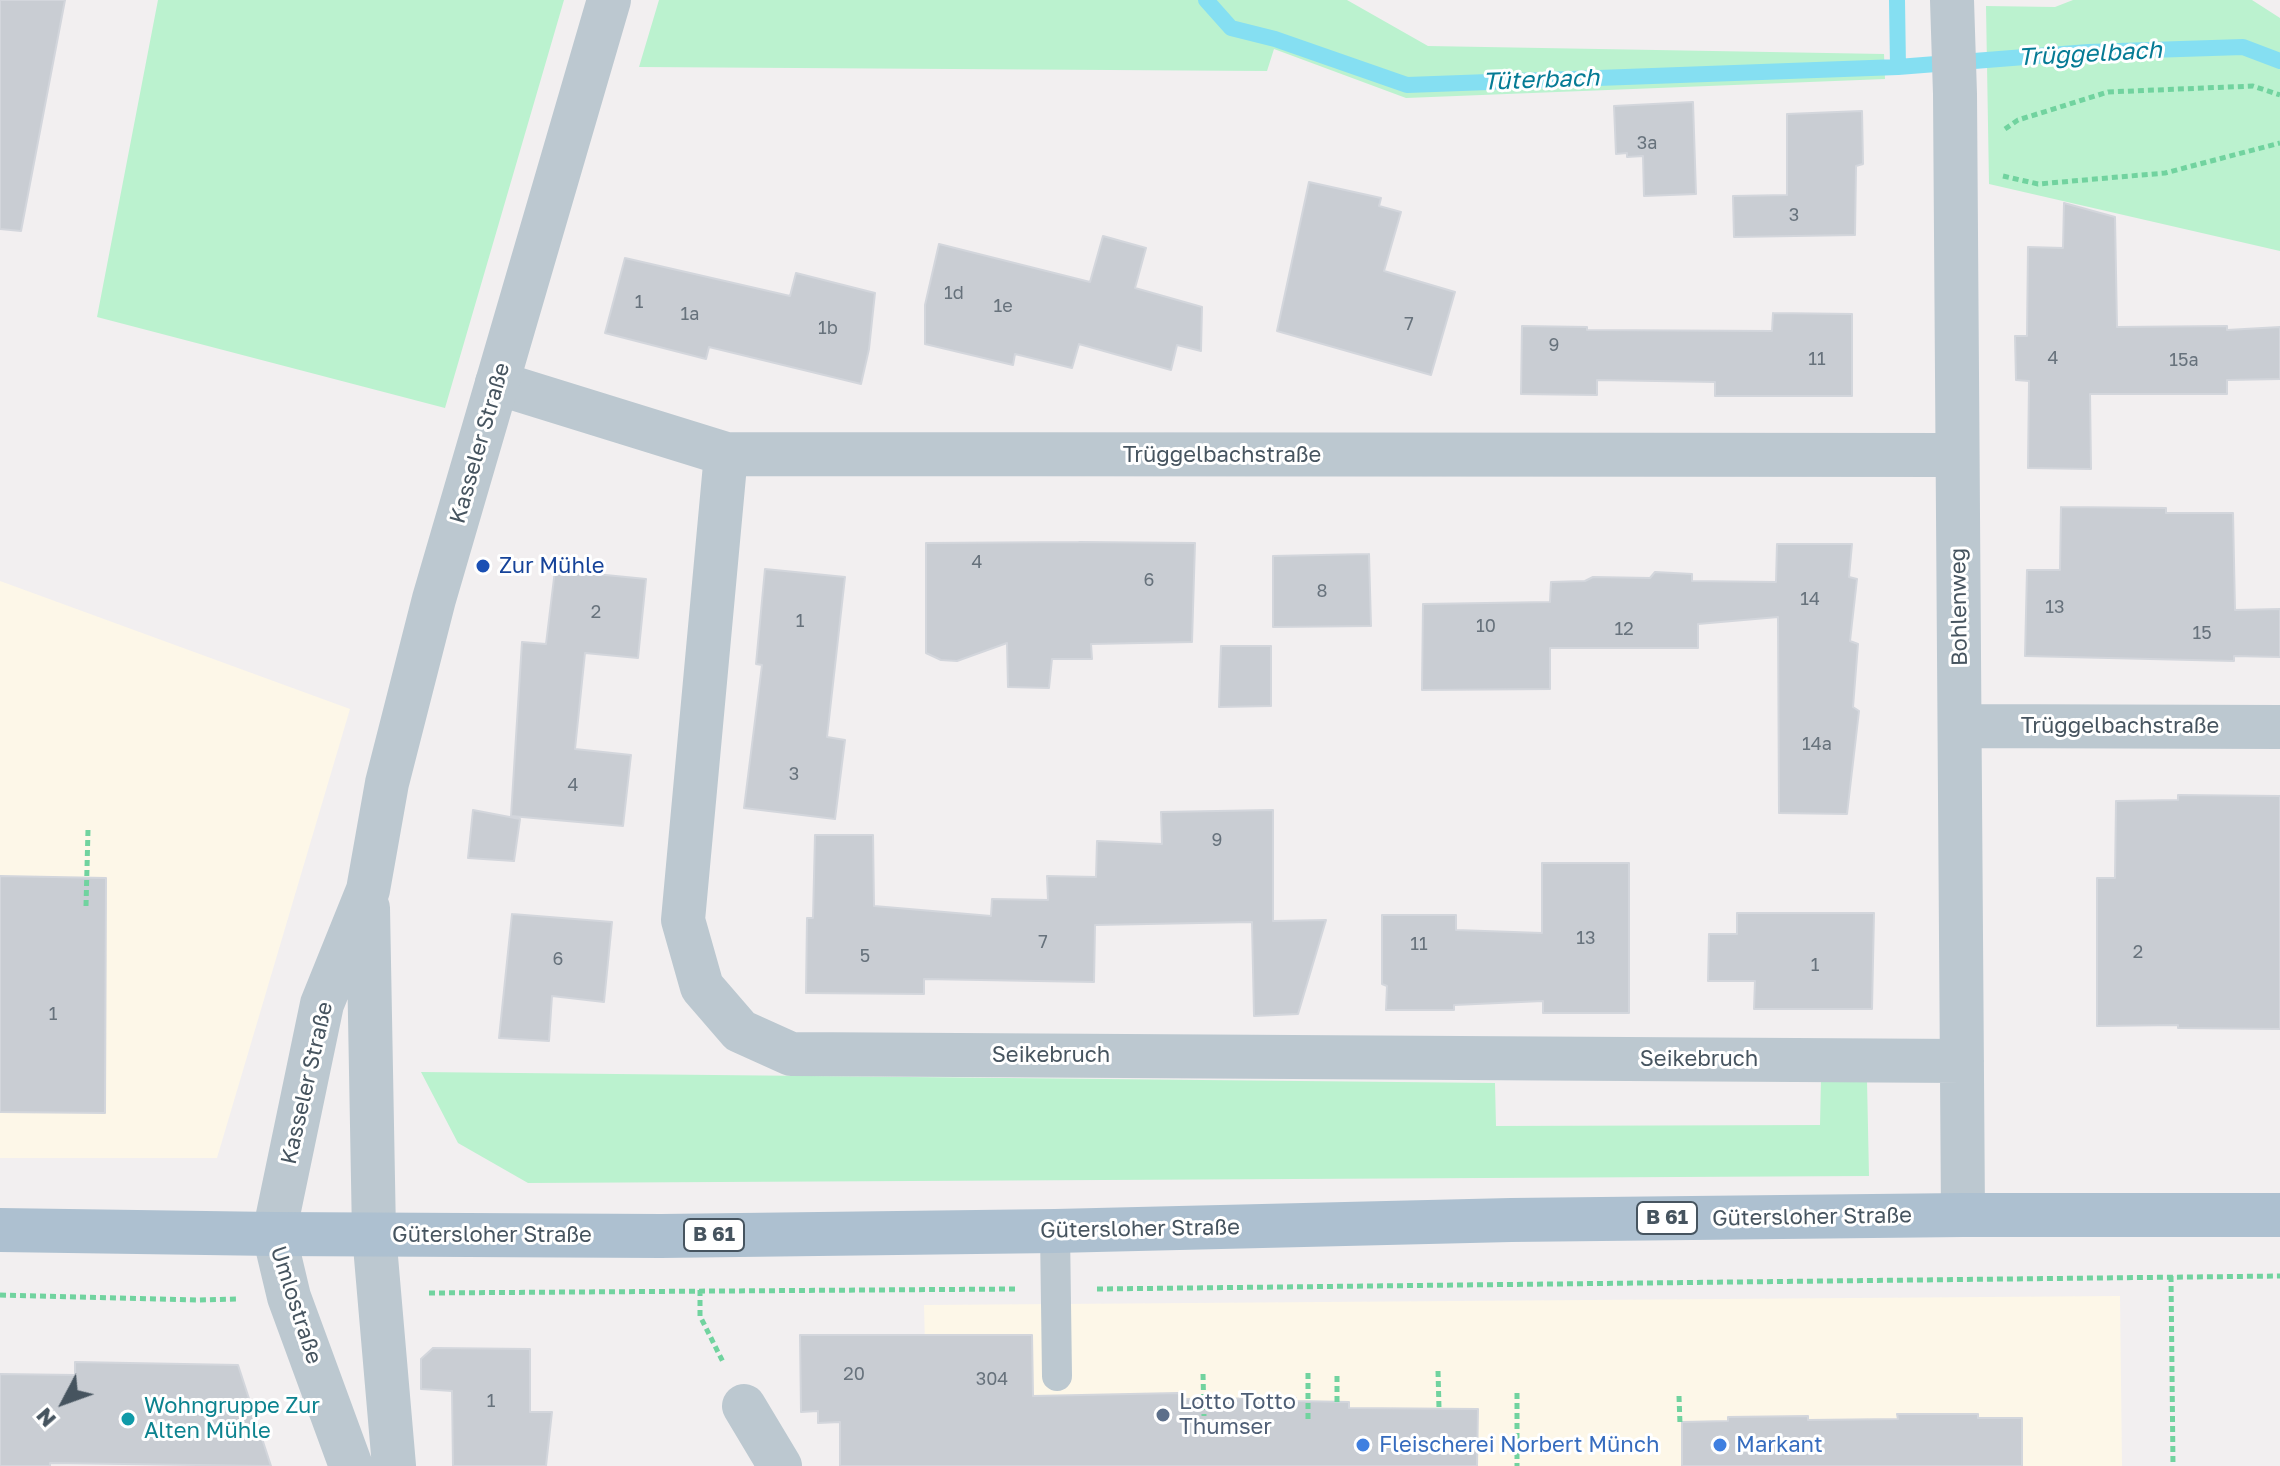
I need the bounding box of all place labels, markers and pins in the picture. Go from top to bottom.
place label: Zur Mühle [499,553,604,579]
marker: Zur Mühle [474,557,492,575]
place label: Lotto Totto Thumser [1179,1389,1296,1440]
place label: Wohngruppe Zur Alten Mühle [144,1393,320,1444]
marker: Lotto Totto Thumser [1154,1406,1172,1424]
marker: Wohngruppe Zur Alten Mühle [119,1410,137,1428]
place label: Fleischerei Norbert Münch [1379,1432,1659,1458]
place label: Markant [1736,1432,1823,1458]
marker: Fleischerei Norbert Münch [1354,1436,1372,1454]
marker: Markant [1711,1436,1729,1454]

